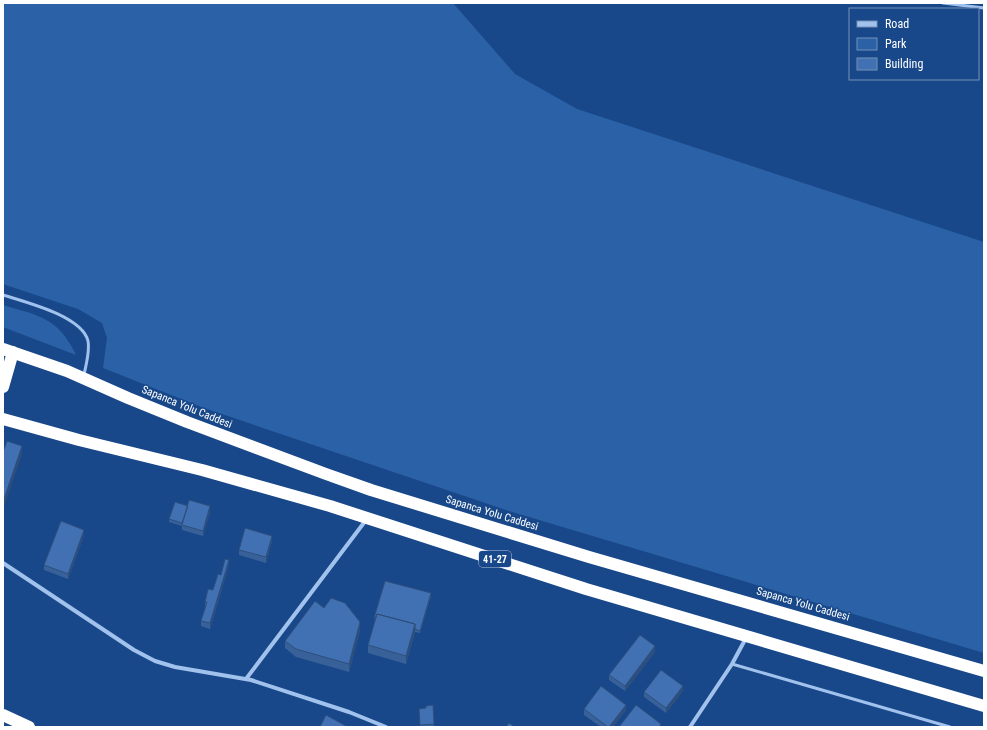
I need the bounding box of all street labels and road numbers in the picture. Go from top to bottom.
street label: Sapanca Yolu Caddesi [140,383,234,431]
street label: Sapanca Yolu Caddesi [444,493,540,533]
road number: 41-27 [479,551,511,567]
street label: Sapanca Yolu Caddesi [755,584,851,624]

